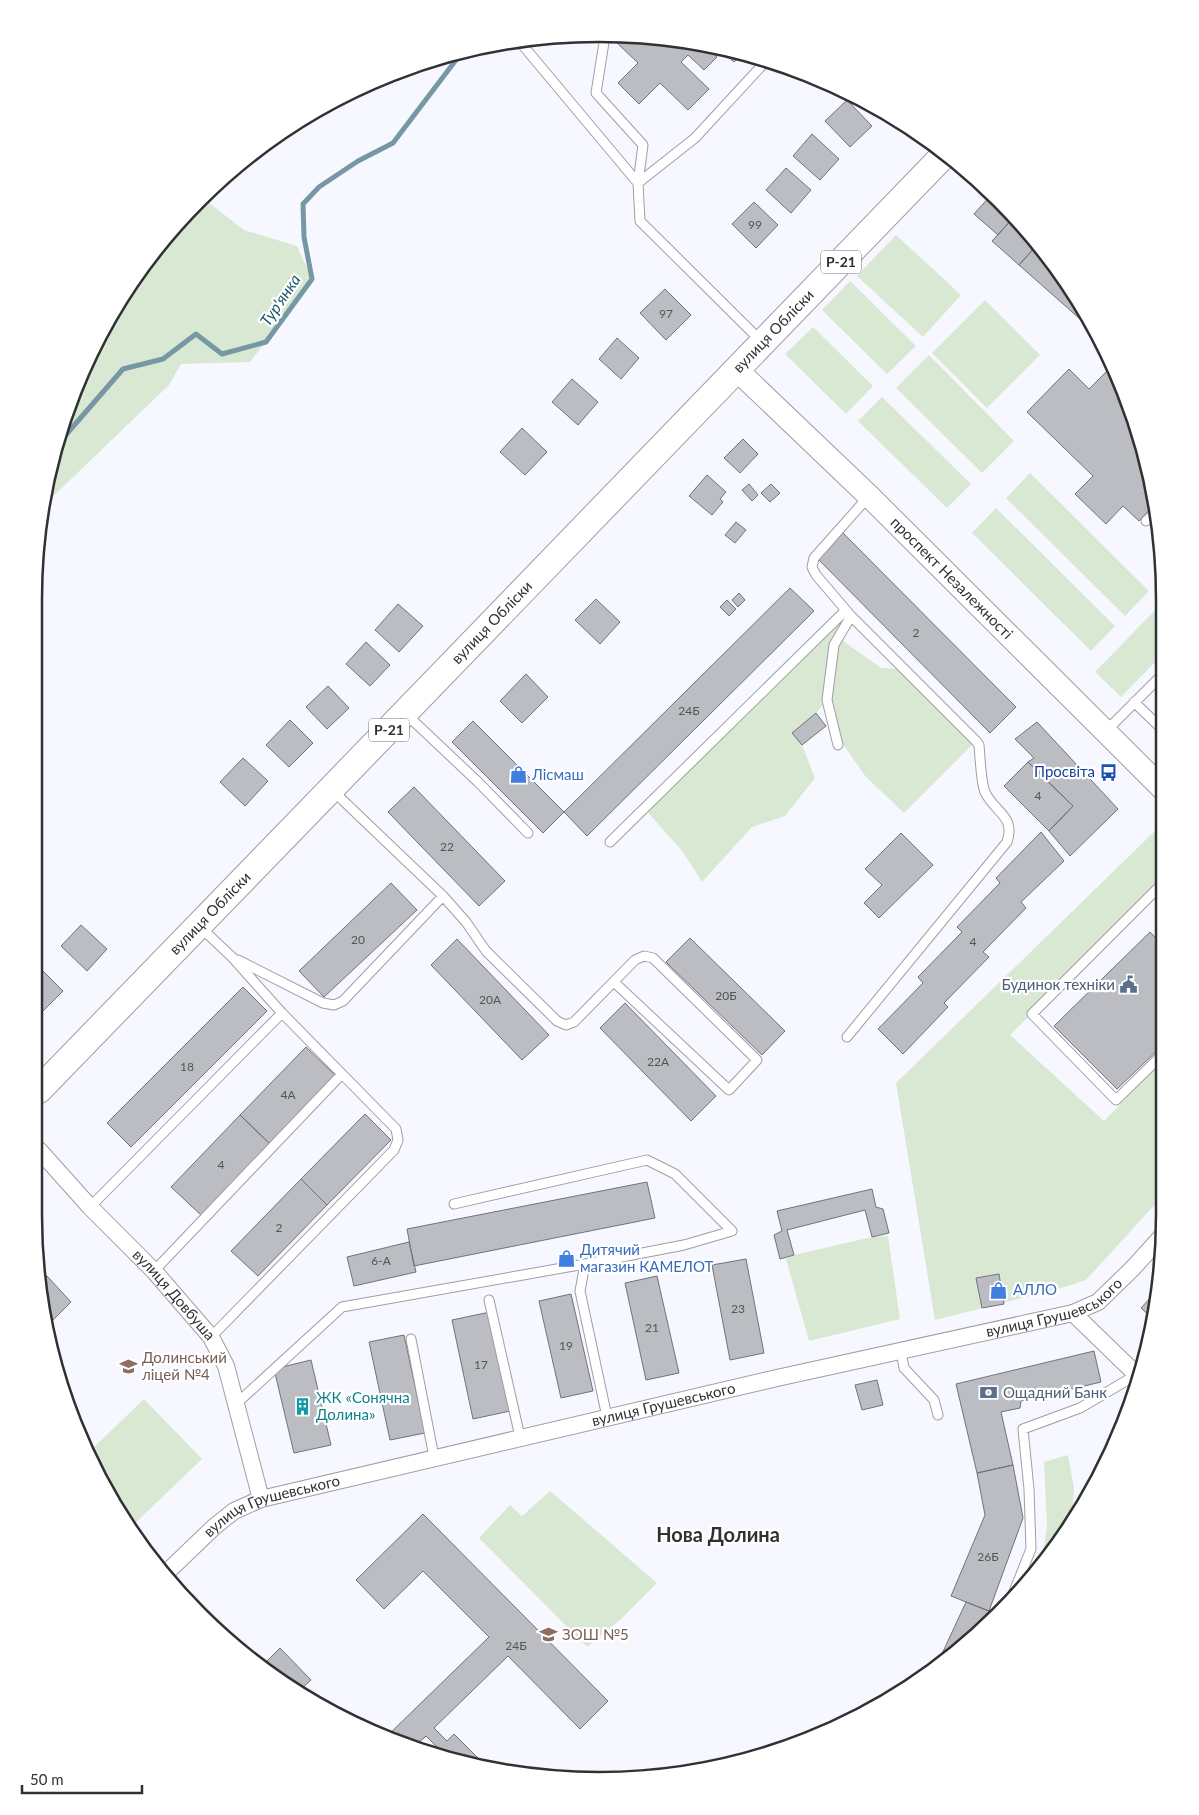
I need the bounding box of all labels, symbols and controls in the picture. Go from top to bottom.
house number: 99 [748,217,762,232]
road number: Р-21 [821,250,861,274]
water label: Тур'янка [255,270,304,329]
street label: вулиця Обліски [729,285,817,376]
house number: 97 [659,306,673,321]
street label: проспект Незалежності [887,513,1017,642]
street label: вулиця Обліски [447,577,535,667]
house number: 2 [913,625,920,640]
house number: 24Б [678,703,700,718]
road number: Р-21 [369,718,409,742]
place label: Просвіта [1034,762,1095,780]
bus stop icon: Просвіта [1099,762,1119,782]
shop icon: Лісмаш [508,765,528,785]
place label: Лісмаш [531,765,584,783]
house number: 4 [1035,788,1042,803]
house number: 22 [440,839,454,854]
street label: вулиця Обліски [165,868,254,958]
house number: 20 [351,932,365,947]
house number: 4 [970,934,977,949]
place label: Будинок техніки [1002,975,1115,993]
public building icon: Будинок техніки [1119,975,1139,995]
house number: 20Б [715,988,737,1003]
house number: 20А [479,992,502,1007]
house number: 22А [647,1054,670,1069]
house number: 18 [180,1059,194,1074]
house number: 4А [280,1087,296,1102]
house number: 4 [218,1157,225,1172]
house number: 2 [276,1220,283,1235]
place label: Дитячий магазин КАМЕЛОТ [580,1240,713,1275]
street label: вулиця Довбуша [129,1245,220,1343]
shop icon: Дитячий магазин КАМЕЛОТ [556,1249,576,1269]
house number: 6-А [371,1253,392,1268]
street label: вулиця Грушевського [984,1274,1125,1340]
shop icon: АЛЛО [989,1280,1009,1300]
place label: АЛЛО [1013,1280,1057,1298]
house number: 23 [731,1301,745,1316]
house number: 21 [645,1320,659,1335]
house number: 19 [559,1338,573,1353]
place label: Долинський ліцей №4 [142,1348,227,1383]
school or university icon: Долинський ліцей №4 [118,1357,138,1377]
house number: 17 [474,1357,488,1372]
street label: вулиця Грушевського [590,1378,737,1429]
bank icon: Ощадний Банк [979,1383,999,1403]
place label: Ощадний Банк [1003,1383,1107,1401]
place label: ЖК «Сонячна Долина» [316,1388,410,1423]
building icon: ЖК «Сонячна Долина» [292,1397,312,1417]
street label: вулиця Грушевського [199,1471,342,1540]
district label: Нова Долина [656,1522,780,1546]
house number: 26Б [977,1549,999,1564]
school or university icon: ЗОШ №5 [538,1625,558,1645]
place label: ЗОШ №5 [562,1625,629,1643]
house number: 24Б [505,1638,527,1653]
scale bar [22,1762,142,1794]
text: 50 m [30,1770,64,1788]

